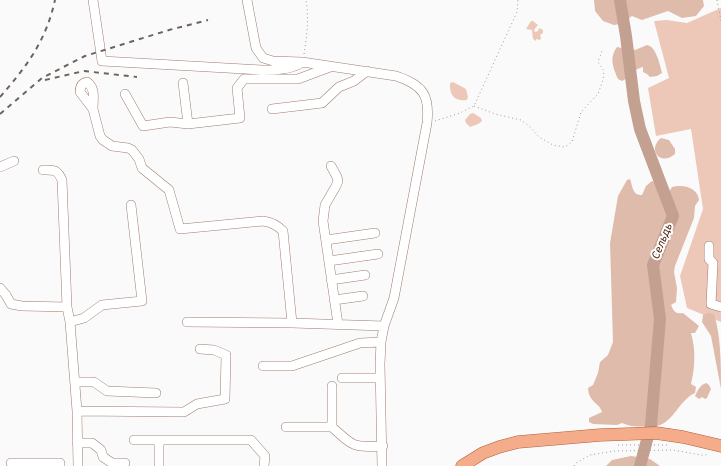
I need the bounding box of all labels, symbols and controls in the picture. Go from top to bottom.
water label: Сельдь [650,222,676,262]

